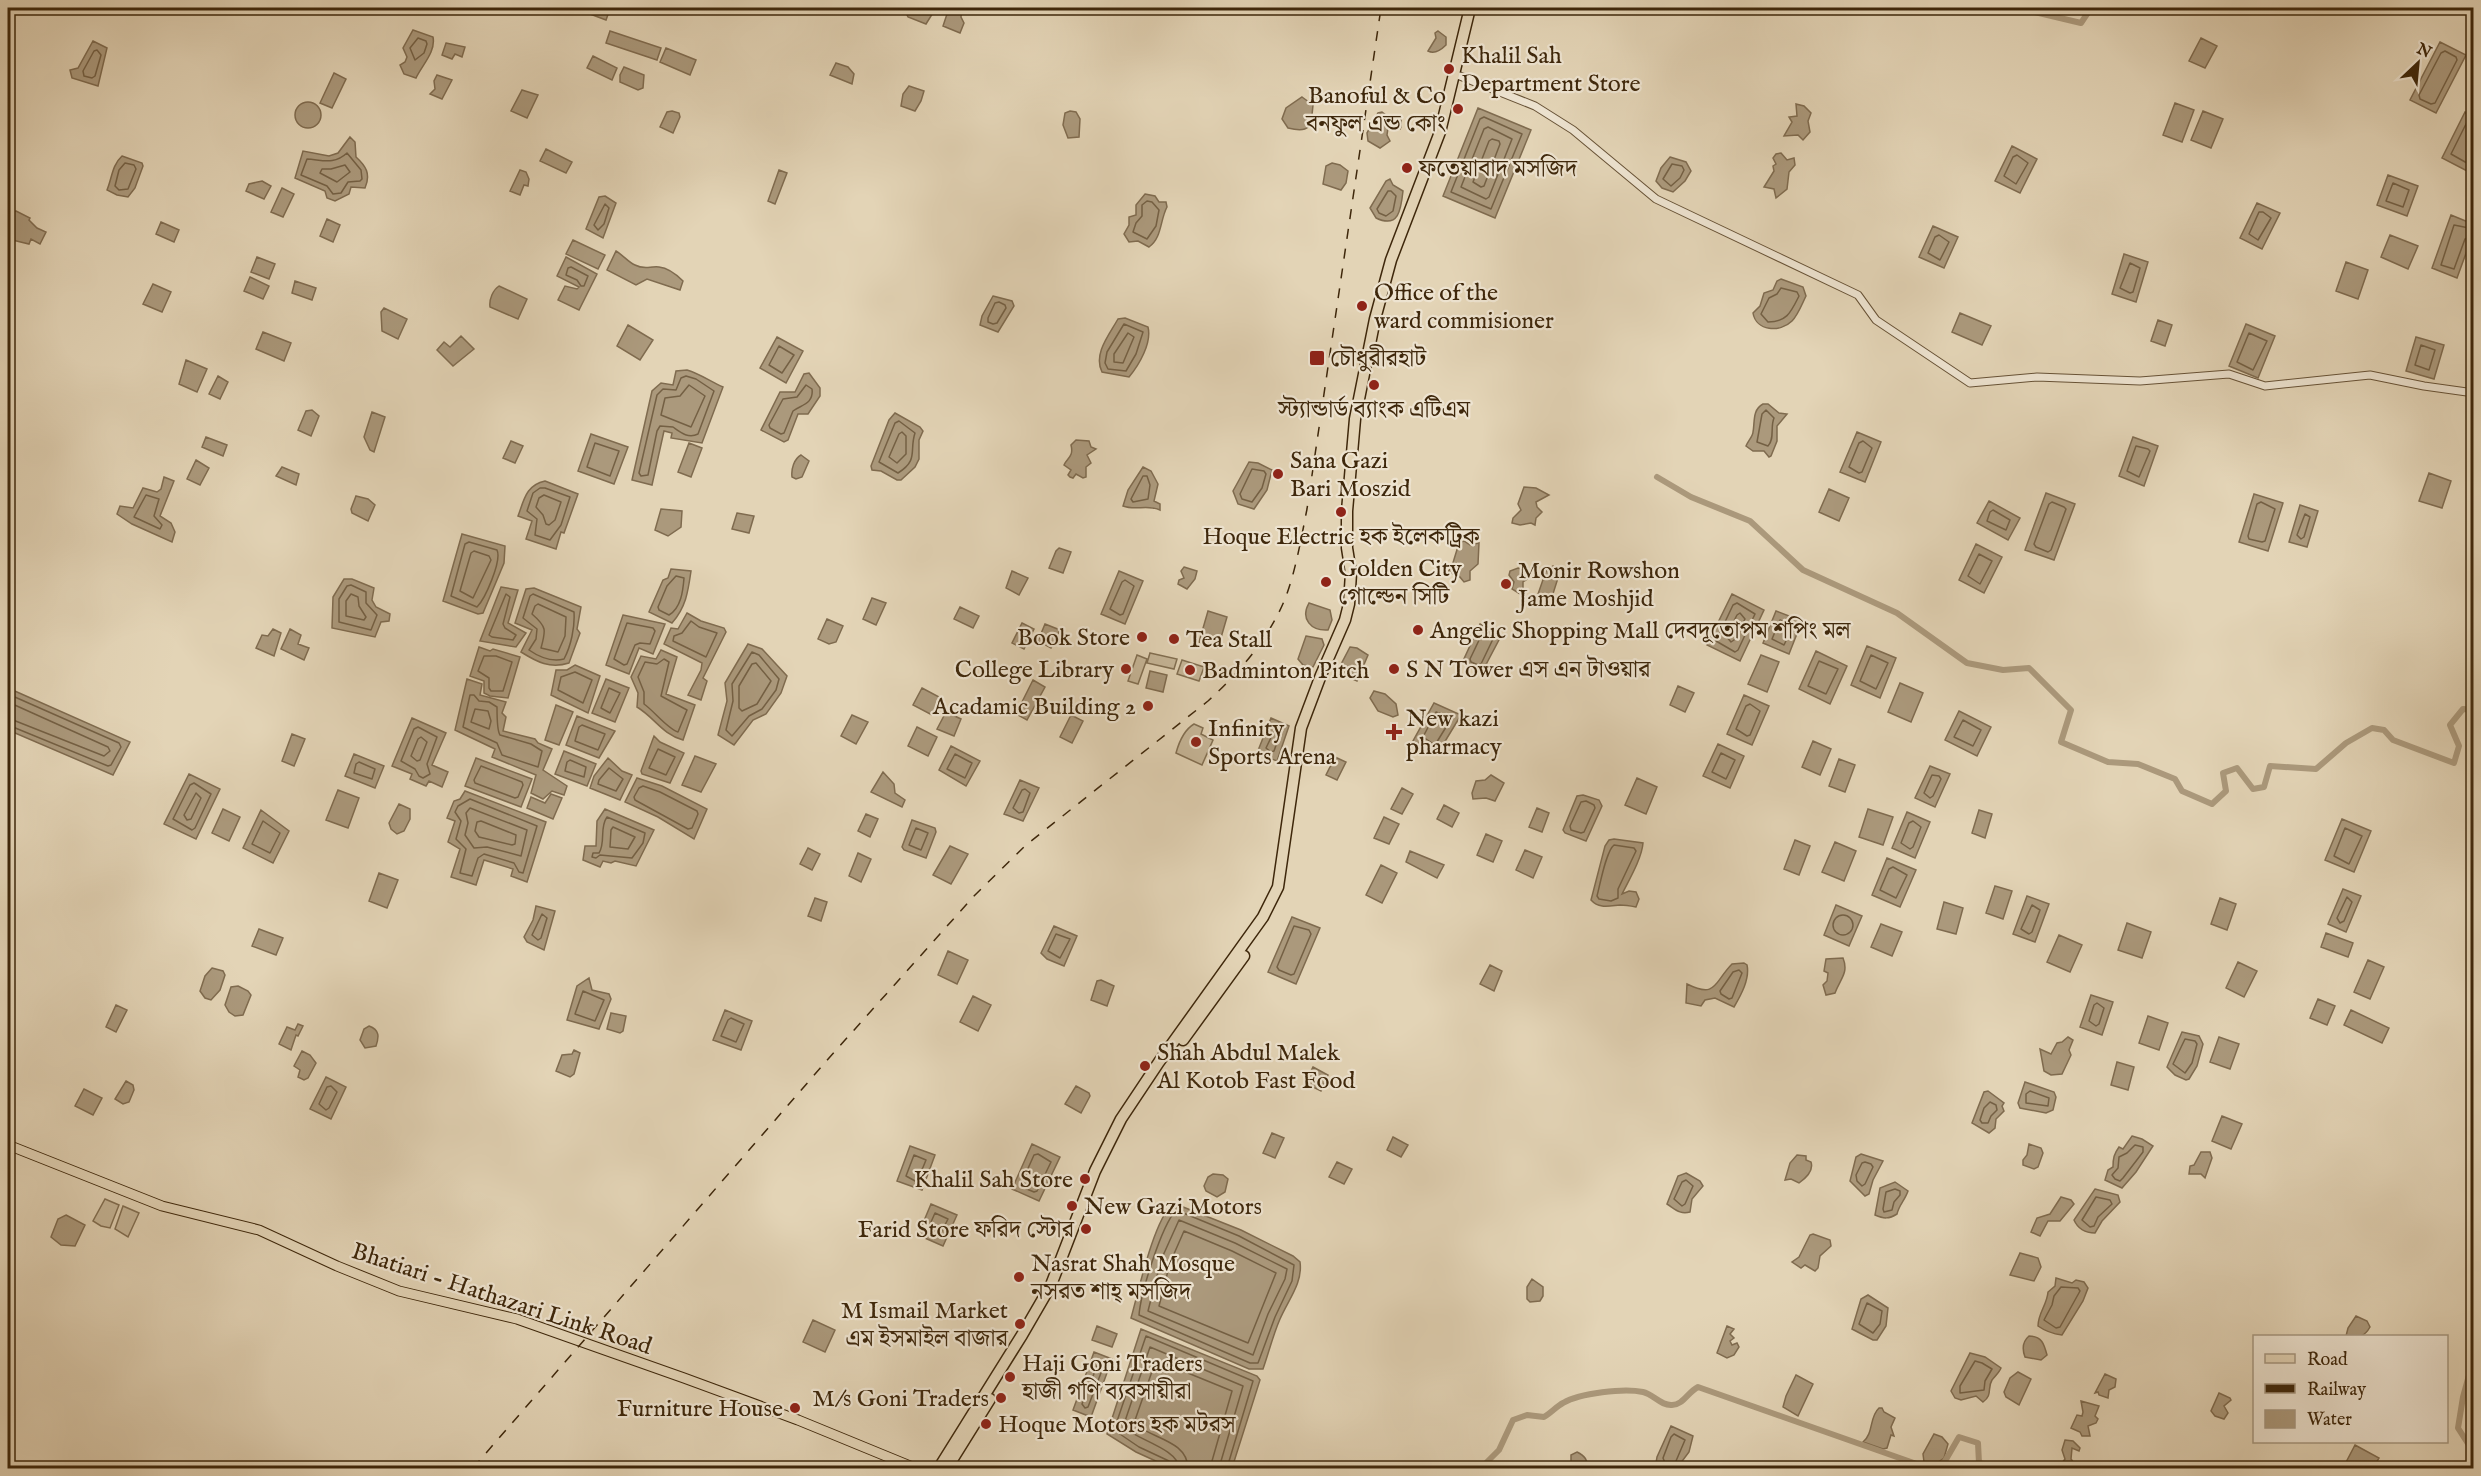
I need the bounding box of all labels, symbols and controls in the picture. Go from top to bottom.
north arrow [2388,33,2448,93]
text: N [2412,39,2434,63]
place label: Khalil Sah Department Store [1461,41,1641,100]
marker: Khalil Sah Department Store [1442,62,1456,76]
place label: Banoful & Co বনফুল এন্ড কোং [1305,81,1446,140]
marker: Banoful & Co বনফুল এন্ড কোং [1451,102,1465,116]
place label: ফতেয়াবাদ মসজিদ [1418,154,1578,185]
marker: ফতেয়াবাদ মসজিদ [1400,161,1414,175]
place label: Office of the ward commisioner [1374,278,1554,337]
marker: Office of the ward commisioner [1355,299,1369,313]
place label: চৌধুরীরহাট [1330,343,1427,375]
marker: চৌধুরীরহাট [1308,349,1326,367]
marker: স্ট্যান্ডার্ড ব্যাংক এটিএম [1367,378,1381,392]
place label: স্ট্যান্ডার্ড ব্যাংক এটিএম [1277,394,1471,426]
place label: Sana Gazi Bari Moszid [1290,446,1411,505]
marker: Sana Gazi Bari Moszid [1271,467,1285,481]
marker: Hoque Electric হক ইলেকট্রিক [1334,505,1348,519]
place label: Hoque Electric হক ইলেকট্রিক [1202,521,1481,553]
place label: Golden City গোল্ডেন সিটি [1338,554,1462,613]
place label: Monir Rowshon Jame Moshjid [1515,556,1680,615]
marker: Golden City গোল্ডেন সিটি [1319,575,1333,589]
marker: Monir Rowshon Jame Moshjid [1499,577,1513,591]
place label: Angelic Shopping Mall দেবদূতোপম শপিং মল [1429,616,1852,647]
place label: Book Store [1017,623,1130,654]
marker: Angelic Shopping Mall দেবদূতোপম শপিং মল [1411,623,1425,637]
place label: Tea Stall [1186,625,1273,656]
marker: Book Store [1135,630,1149,644]
marker: Tea Stall [1167,632,1181,646]
place label: S N Tower এস এন টাওয়ার [1406,654,1651,686]
place label: College Library [955,655,1114,686]
place label: Badminton Pitch [1202,656,1370,687]
marker: College Library [1119,662,1133,676]
marker: S N Tower এস এন টাওয়ার [1387,662,1401,676]
marker: Badminton Pitch [1183,663,1197,677]
place label: Acadamic Building 2 [932,692,1136,723]
marker: Acadamic Building 2 [1141,699,1155,713]
place label: New kazi pharmacy [1406,704,1502,763]
place label: Infinity Sports Arena [1208,714,1337,773]
marker: New kazi pharmacy [1387,725,1401,739]
marker: Infinity Sports Arena [1189,735,1203,749]
place label: Shah Abdul Malek Al Kotob Fast Food [1156,1038,1355,1097]
marker: Shah Abdul Malek Al Kotob Fast Food [1138,1059,1152,1073]
place label: Khalil Sah Store [914,1165,1073,1196]
marker: Khalil Sah Store [1078,1172,1092,1186]
place label: New Gazi Motors [1084,1192,1262,1223]
marker: New Gazi Motors [1065,1199,1079,1213]
place label: Farid Store ফরিদ স্টোর [858,1214,1075,1246]
marker: Farid Store ফরিদ স্টোর [1079,1222,1093,1236]
street label: Bhatiari - Hathazari Link Road [348,1236,656,1363]
place label: Nasrat Shah Mosque নসরত শাহ্‌ মসজিদ [1030,1249,1235,1308]
marker: Nasrat Shah Mosque নসরত শাহ্‌ মসজিদ [1012,1270,1026,1284]
place label: M Ismail Market এম ইসমাইল বাজার [841,1296,1009,1355]
marker: M Ismail Market এম ইসমাইল বাজার [1013,1317,1027,1331]
legend [2253,1335,2448,1443]
place label: Haji Goni Traders হাজী গণি ব্যবসায়ীরা [1021,1349,1203,1408]
text: Road [2307,1349,2348,1372]
marker: Haji Goni Traders হাজী গণি ব্যবসায়ীরা [1003,1370,1017,1384]
text: Railway [2307,1379,2366,1402]
place label: M/s Goni Traders [812,1384,989,1415]
marker: M/s Goni Traders [994,1391,1008,1405]
place label: Furniture House [617,1394,783,1425]
marker: Furniture House [788,1401,802,1415]
place label: Hoque Motors হক মটরস [998,1409,1237,1441]
text: Water [2307,1409,2352,1432]
marker: Hoque Motors হক মটরস [979,1417,993,1431]

